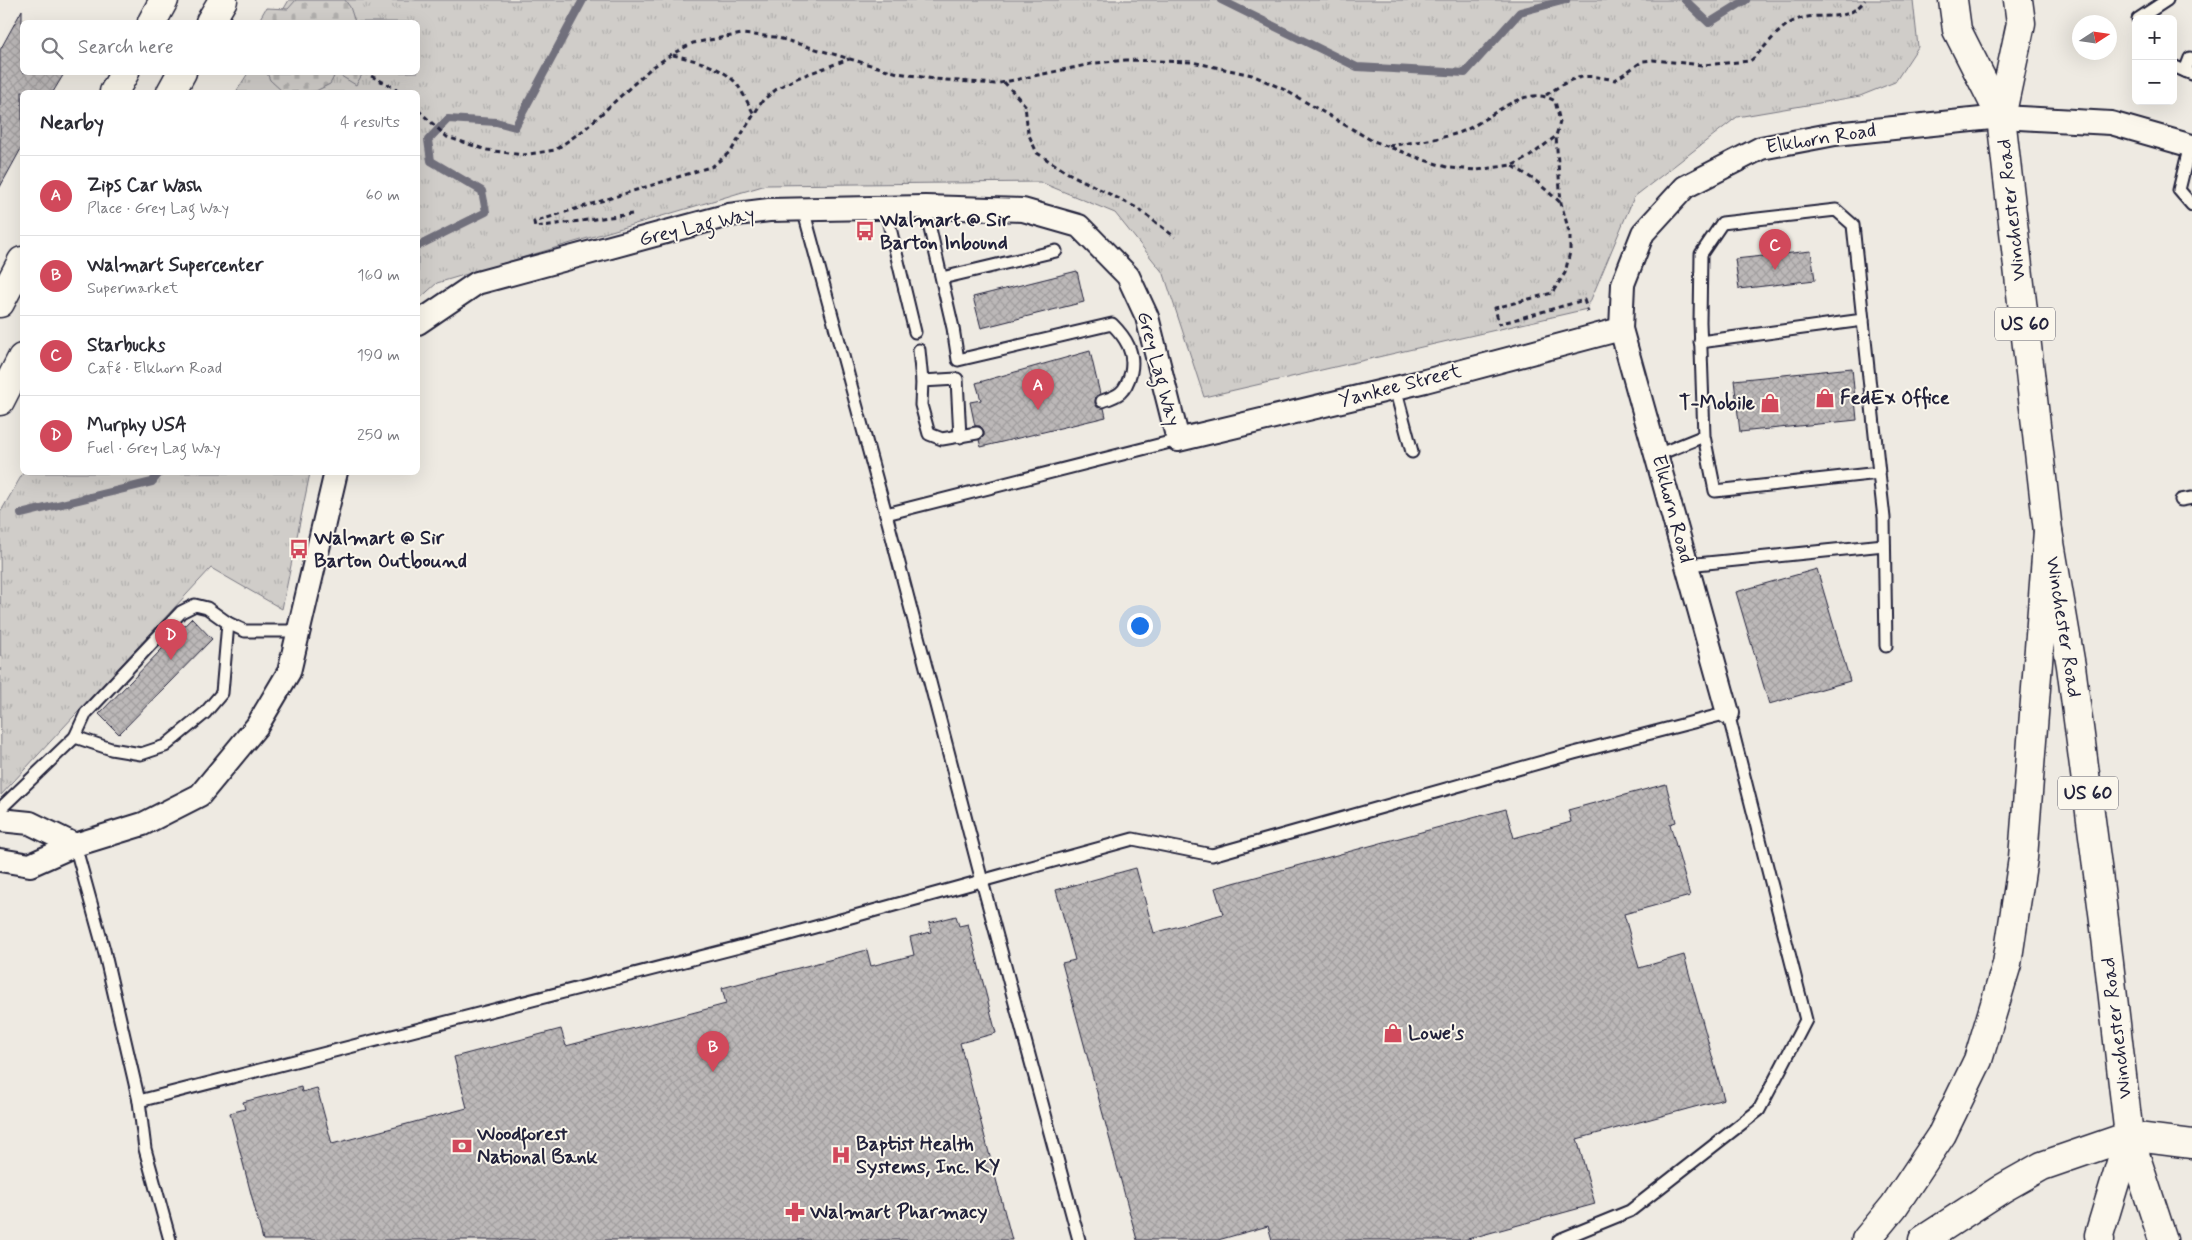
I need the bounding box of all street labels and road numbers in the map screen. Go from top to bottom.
street label: Elkhorn Road [1764,117,1878,161]
street label: Winchester Road [1991,138,2033,282]
street label: Grey Lag Way [636,201,758,255]
street label: Grey Lag Way [1128,308,1186,430]
road number: US 60 [1995,308,2055,340]
street label: Yankee Street [1336,358,1464,414]
street label: Elkhorn Road [1645,452,1699,566]
street label: Winchester Road [2039,554,2087,700]
road number: US 60 [2058,776,2118,810]
street label: Winchester Road [2095,956,2139,1100]

